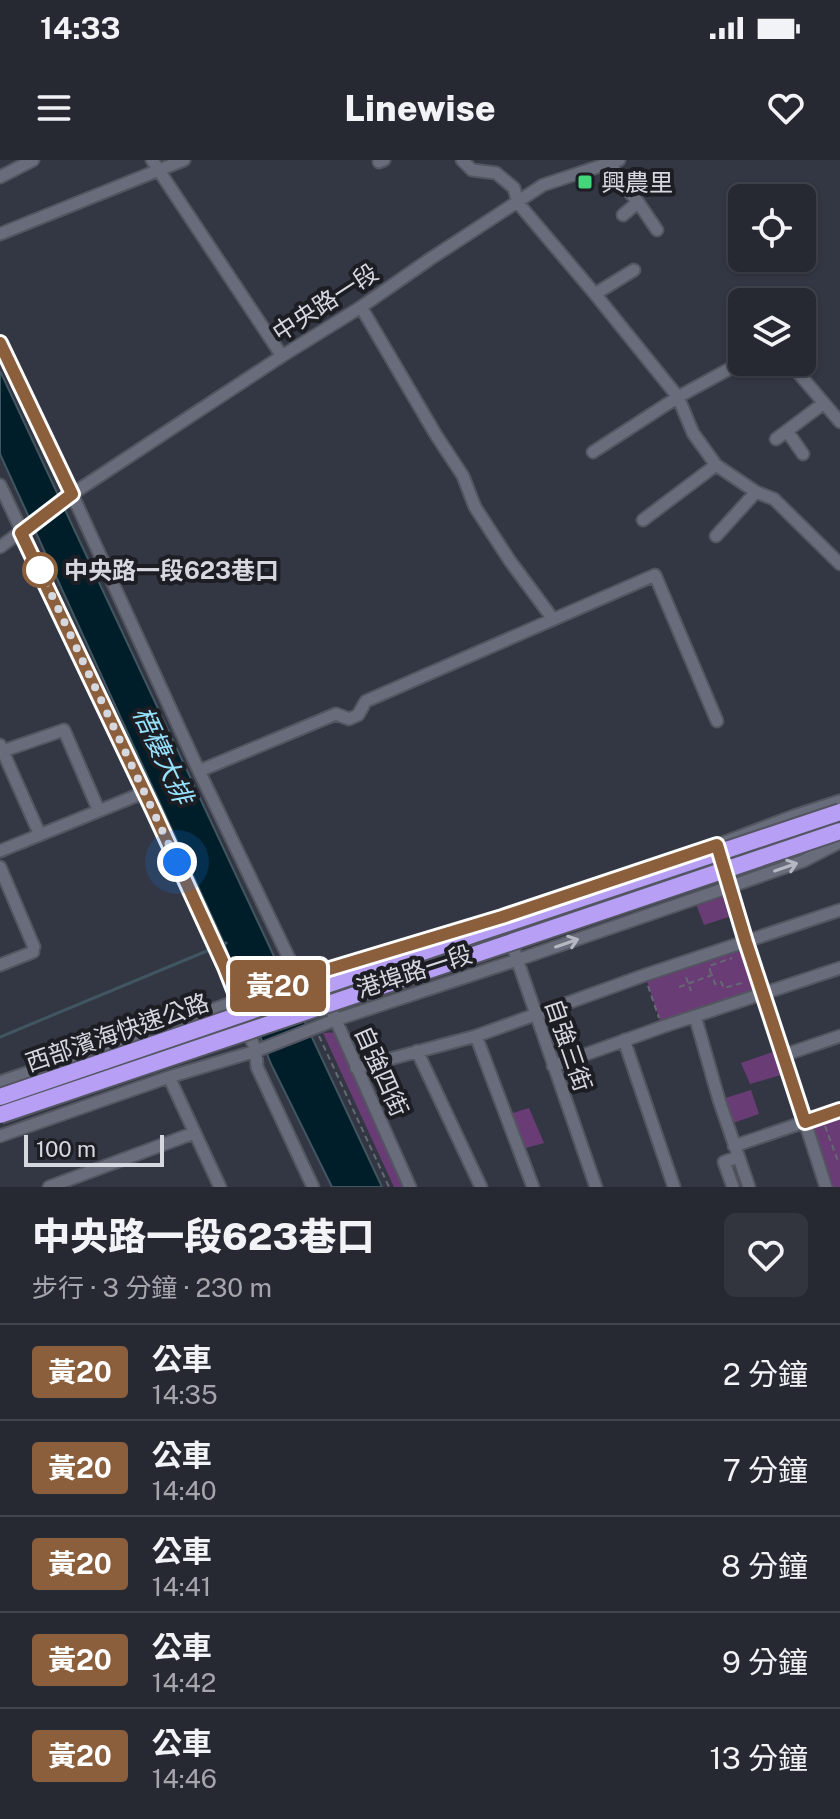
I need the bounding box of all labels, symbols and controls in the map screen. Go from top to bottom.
text: 14:33 [40,10,120,46]
icon: menu [32,86,76,130]
icon: heart [764,86,808,130]
text: Linewise [344,87,496,129]
place label: 興農里 [601,168,673,196]
marker: 興農里 [576,173,594,191]
map controls [728,184,816,376]
button: locate [728,184,816,272]
street label: 中央路一段 [267,258,383,346]
button: layers [728,288,816,376]
marker: 中央路一段623巷口 [23,553,57,587]
place label: 中央路一段623巷口 [64,556,279,584]
water label: 梧棲大排 [127,701,200,811]
your location [157,842,197,882]
one-way arrow [773,859,797,873]
one-way arrow [554,935,579,949]
street label: 港埠路一段 [353,939,475,1003]
line badge: 黃20 [232,960,324,1012]
text: 黃20 [246,969,310,1002]
street label: 西部濱海快速公路 [22,988,212,1076]
street label: 自強三街 [540,995,598,1095]
street label: 自強四街 [350,1021,414,1121]
scale bar [24,1131,164,1167]
text: 100 m [36,1136,96,1162]
button: heart [724,1213,808,1297]
text: 中央路一段623巷口 [32,1214,374,1259]
text: 步行 · 3 分鐘 · 230 m [32,1272,272,1303]
text: 公車 [152,1341,212,1377]
text: 黃20 [48,1355,112,1388]
text: 2 分鐘 [723,1356,808,1392]
text: 14:35 [152,1379,218,1410]
text: 公車 [152,1437,212,1473]
text: 黃20 [48,1451,112,1484]
text: 7 分鐘 [723,1452,808,1488]
text: 14:40 [152,1475,217,1506]
text: 公車 [152,1533,212,1569]
text: 黃20 [48,1547,112,1580]
text: 8 分鐘 [721,1548,808,1584]
text: 14:41 [152,1571,211,1602]
text: 公車 [152,1629,212,1665]
text: 黃20 [48,1643,112,1676]
text: 9 分鐘 [722,1644,808,1680]
text: 14:42 [152,1667,216,1698]
text: 公車 [152,1725,212,1761]
text: 黃20 [48,1739,112,1772]
text: 13 分鐘 [710,1740,808,1776]
text: 14:46 [152,1763,217,1794]

